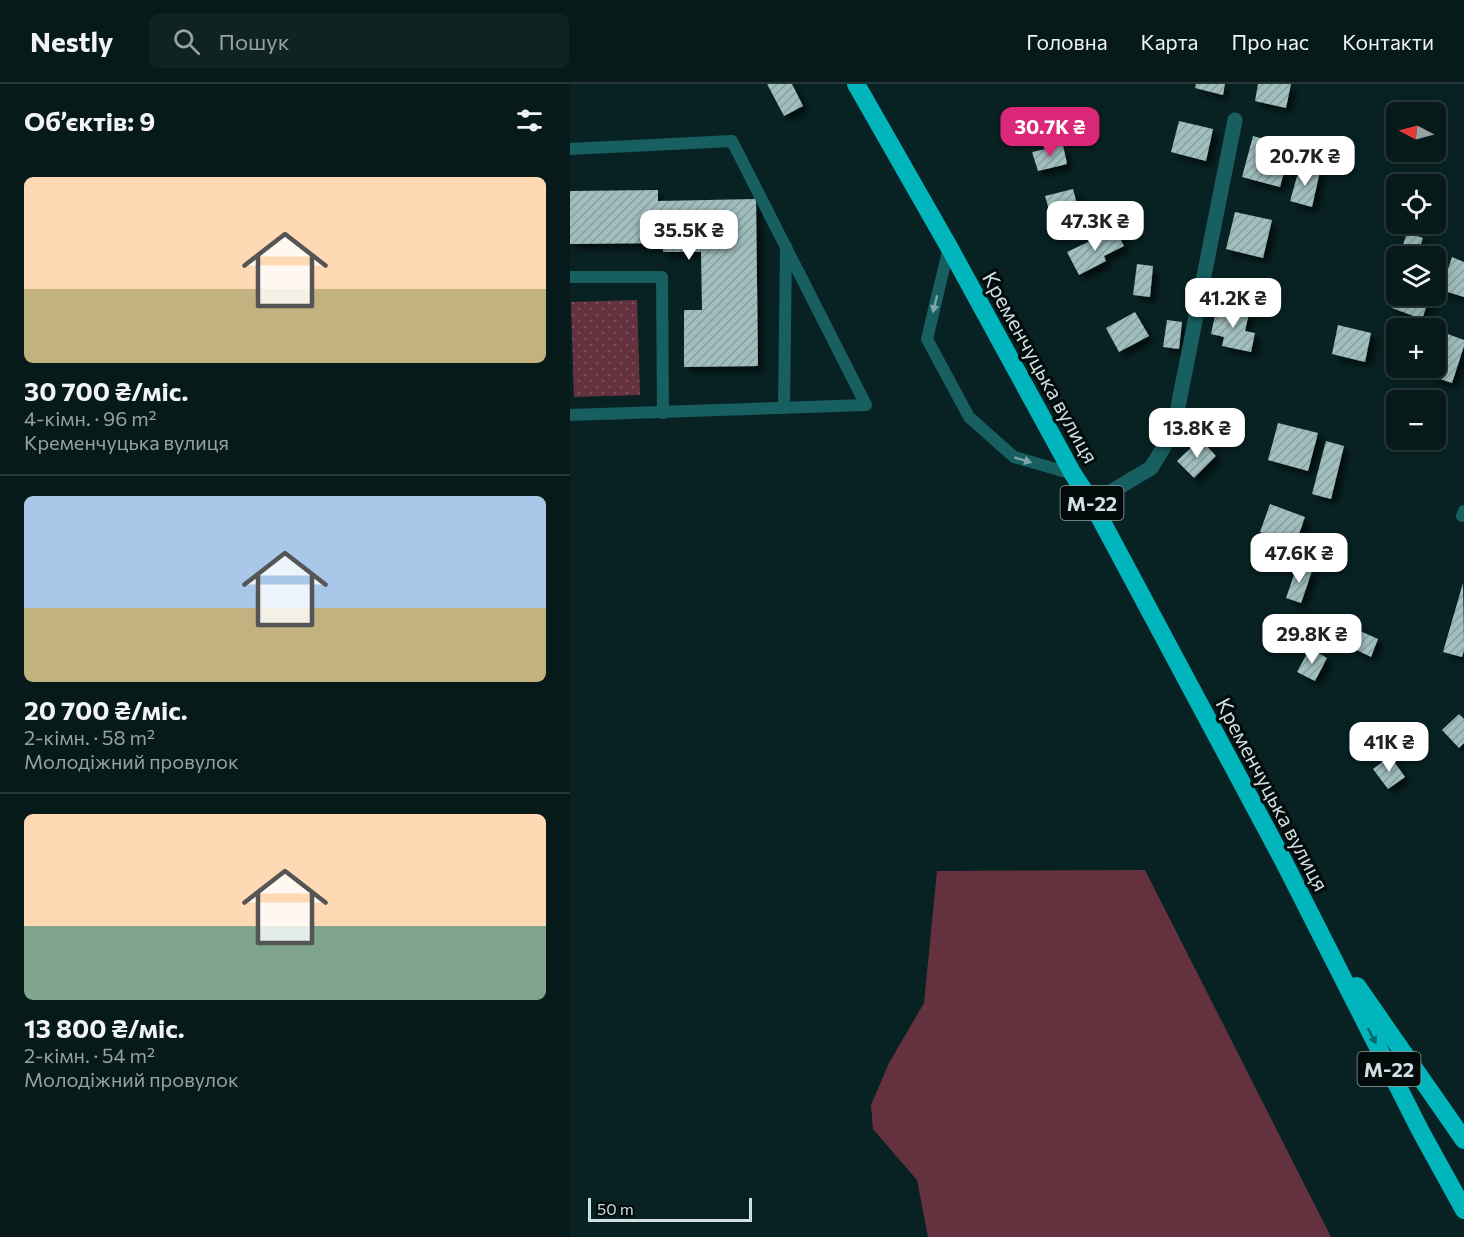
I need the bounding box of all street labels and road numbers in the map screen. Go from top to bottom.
street label: Кременчуцька вулиця [978,267,1104,467]
road number: М-22 [1060,486,1124,520]
street label: Кременчуцька вулиця [1211,693,1335,895]
road number: М-22 [1358,1052,1420,1086]

